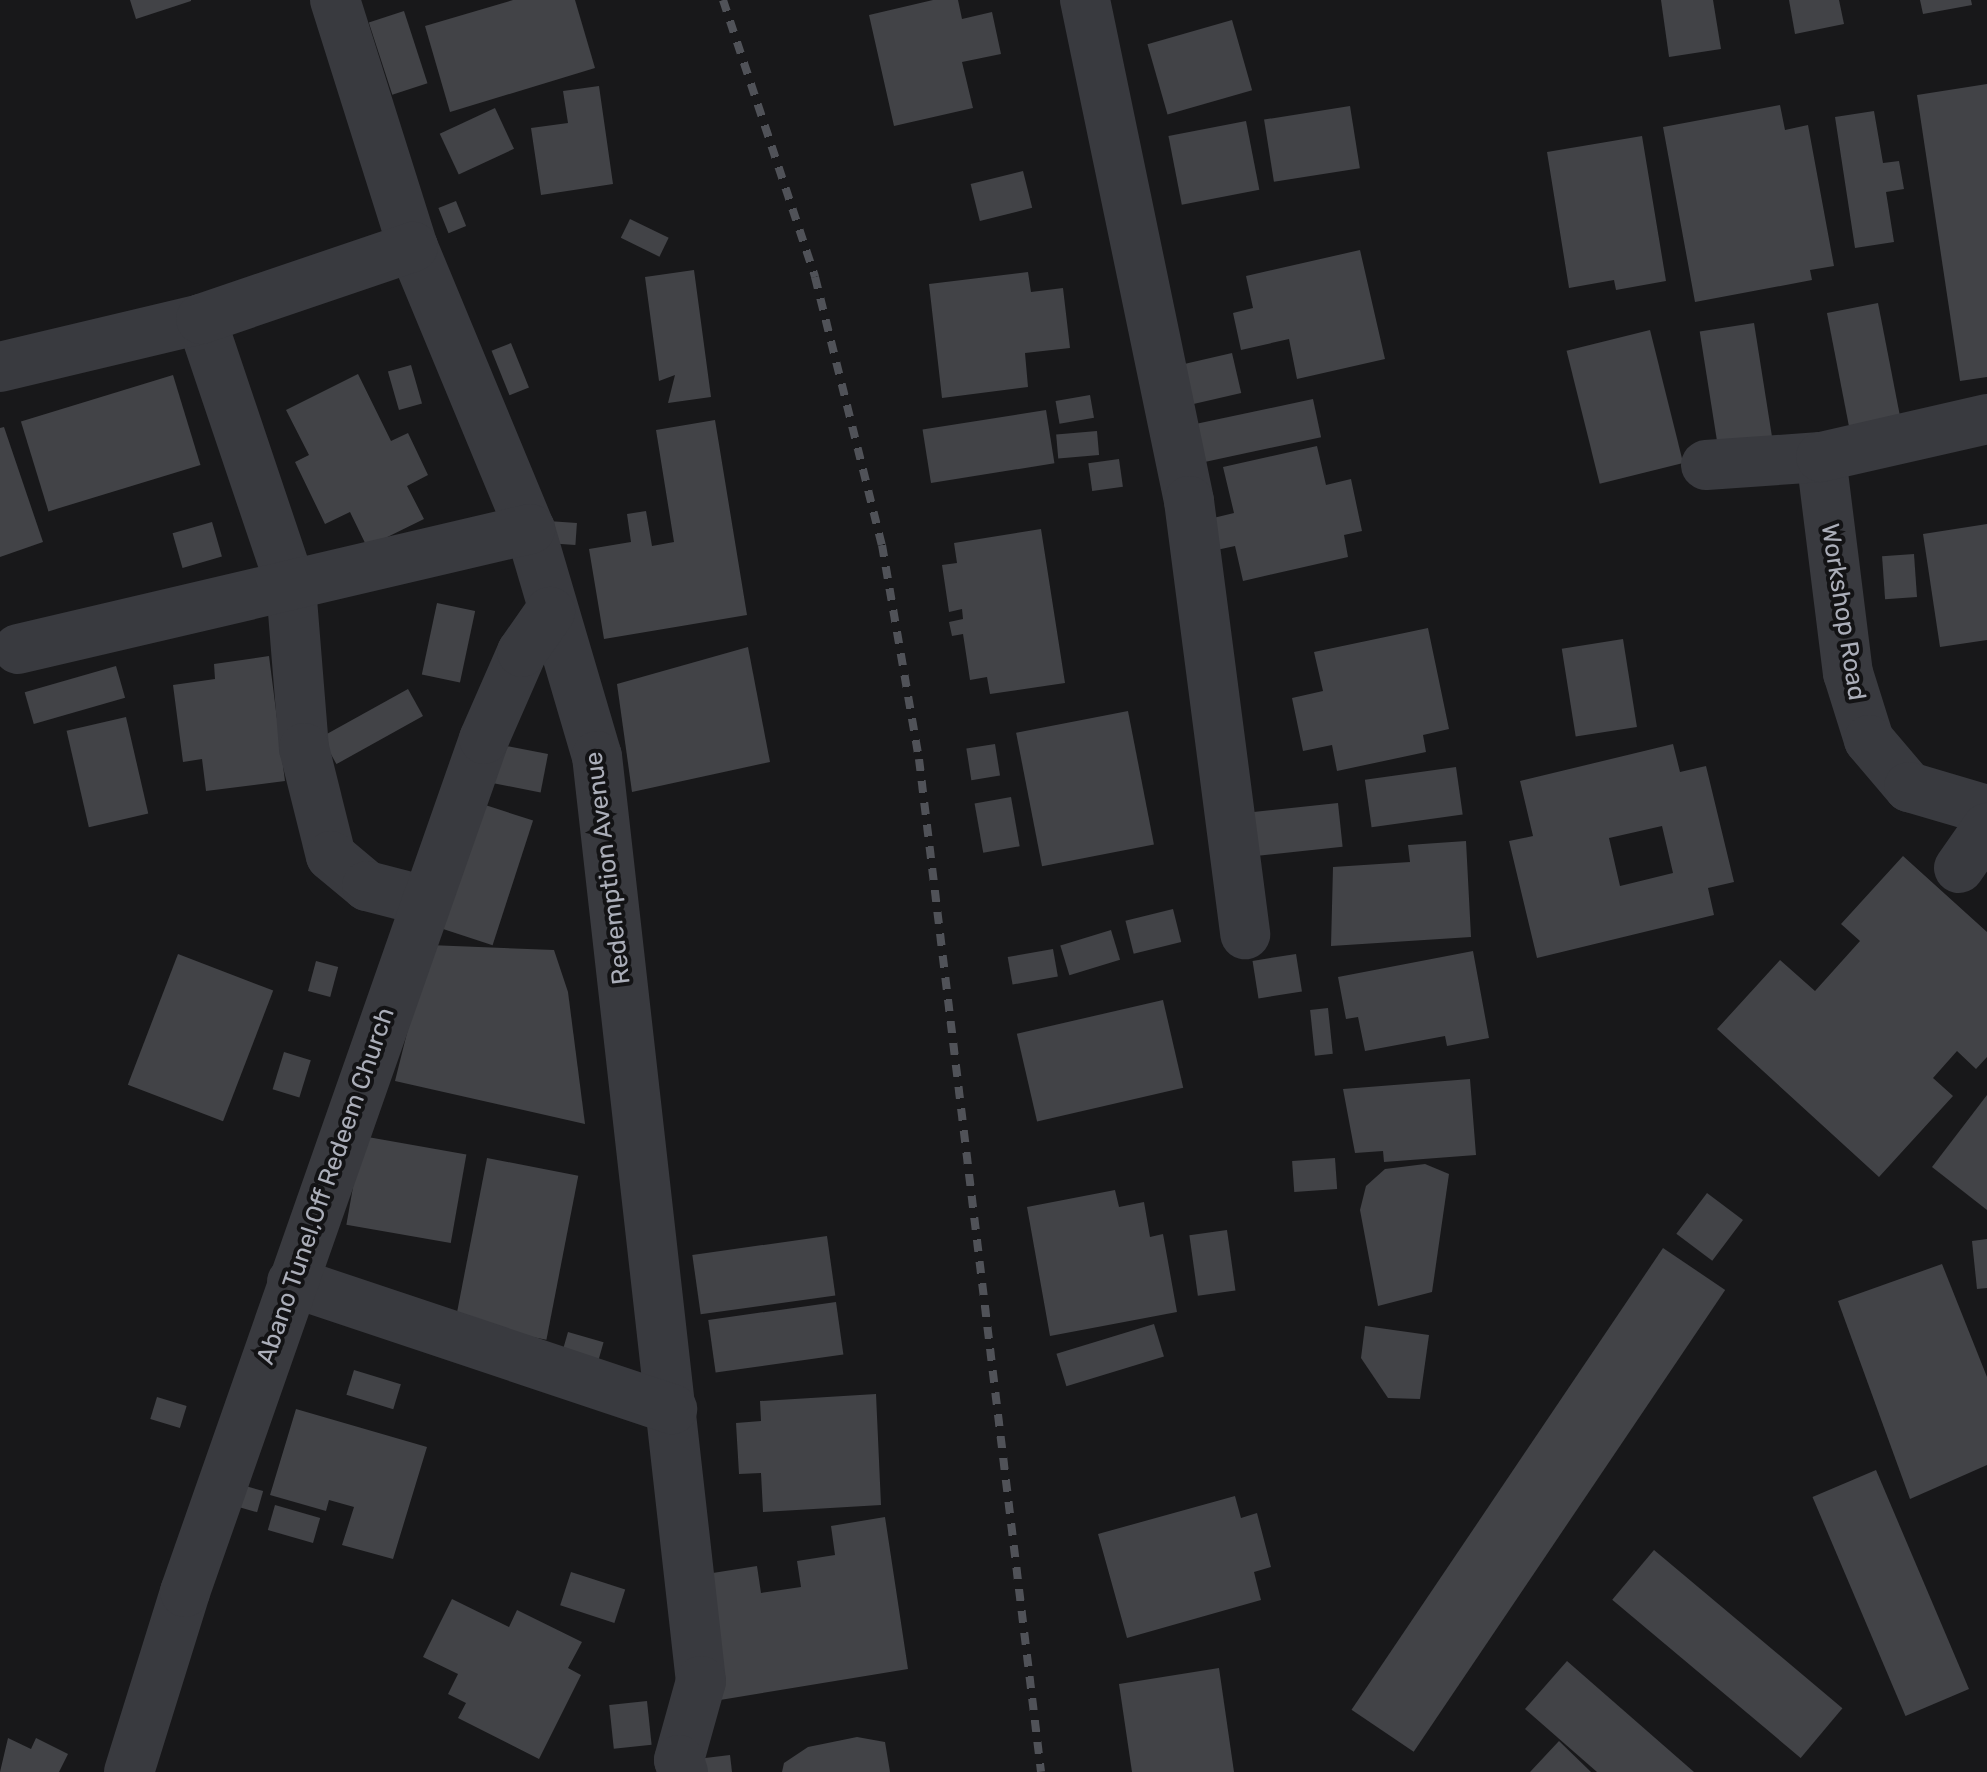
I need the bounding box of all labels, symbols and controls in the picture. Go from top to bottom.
street label: Workshop Road [1814,521,1872,703]
street label: Redemption Avenue [579,750,637,986]
street label: Abano Tunel,Off Redeem Church [251,1003,401,1369]

